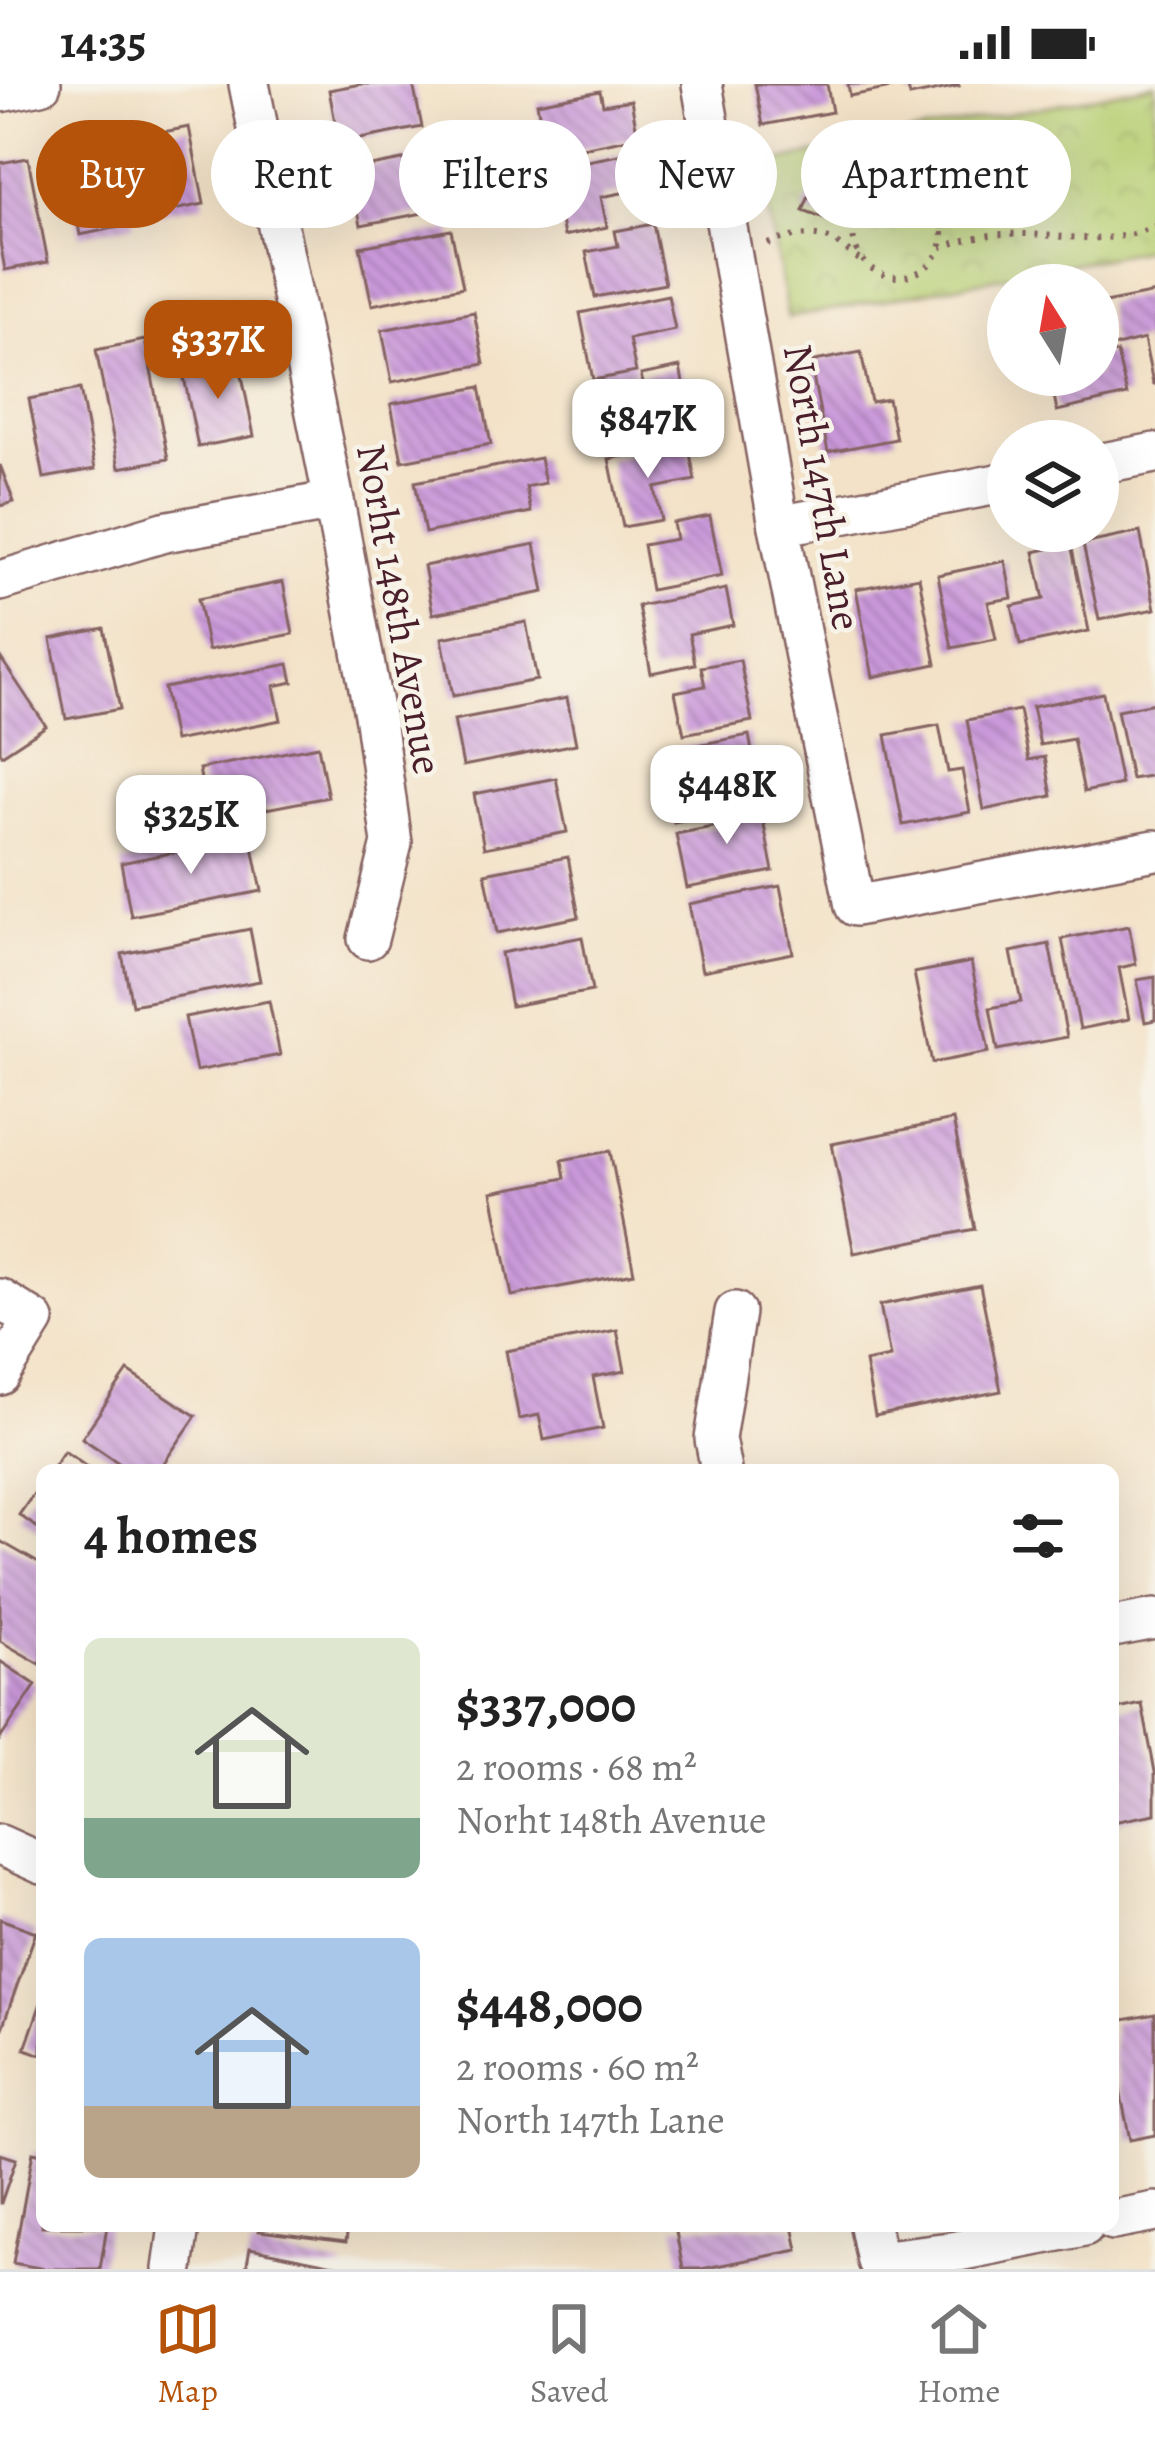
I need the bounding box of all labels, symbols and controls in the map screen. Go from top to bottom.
text: 14:35 [60,11,147,73]
chip: Buy [36,120,187,228]
chip: Rent [211,120,375,228]
chip: Filters [399,120,591,228]
chip: New [615,120,777,228]
chip: Apartment [801,120,1071,228]
north arrow [987,264,1119,396]
map controls [987,264,1119,552]
pin: $337K [134,300,302,402]
text: $337K [171,312,265,365]
street label: North 147th Lane [770,340,876,634]
pin: $847K [564,379,732,481]
text: $847K [599,391,697,444]
button: layers [987,420,1119,552]
street label: Norht 148th Avenue [343,439,457,779]
pin: $448K [643,745,811,847]
text: $448K [677,757,777,810]
pin: $325K [107,775,275,877]
text: $325K [143,787,239,840]
text: 4 homes [84,1501,258,1571]
icon: filters [1005,1503,1071,1569]
text: $337,000 [456,1670,636,1740]
icon: home [180,1686,324,1830]
text: 2 rooms · 68 m² [456,1740,697,1793]
text: Norht 148th Avenue [456,1793,767,1846]
text: $448,000 [456,1970,643,2040]
icon: home [180,1986,324,2130]
text: 2 rooms · 60 m² [456,2040,699,2093]
text: North 147th Lane [456,2093,725,2146]
tab: Map [155,2296,221,2413]
tab: Saved [530,2296,608,2413]
tab: Home [917,2296,1000,2413]

